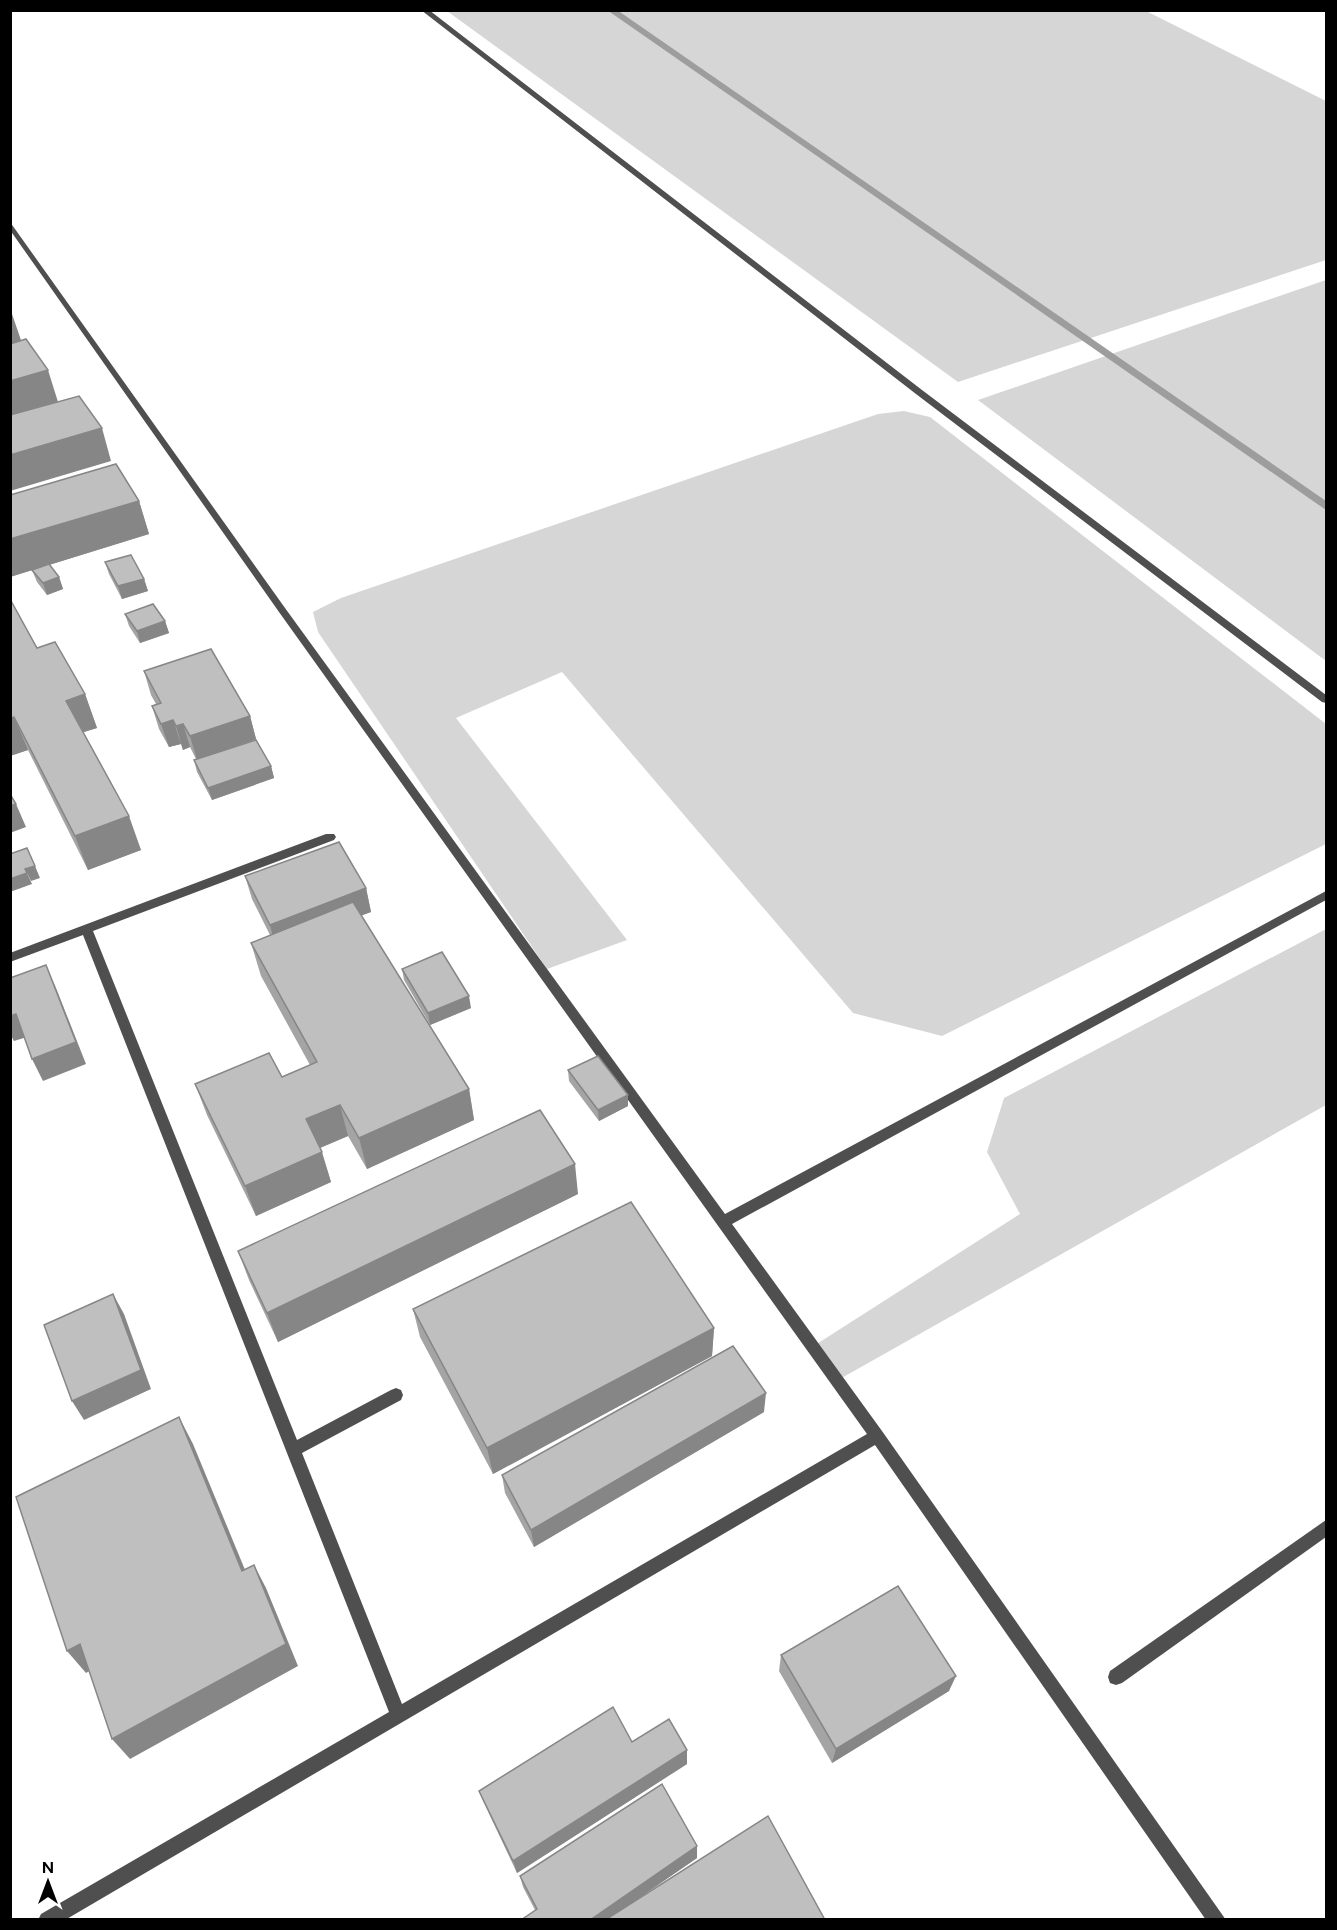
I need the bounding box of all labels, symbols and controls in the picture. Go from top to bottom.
north arrow [18,1852,78,1912]
text: N [42,1858,54,1877]

